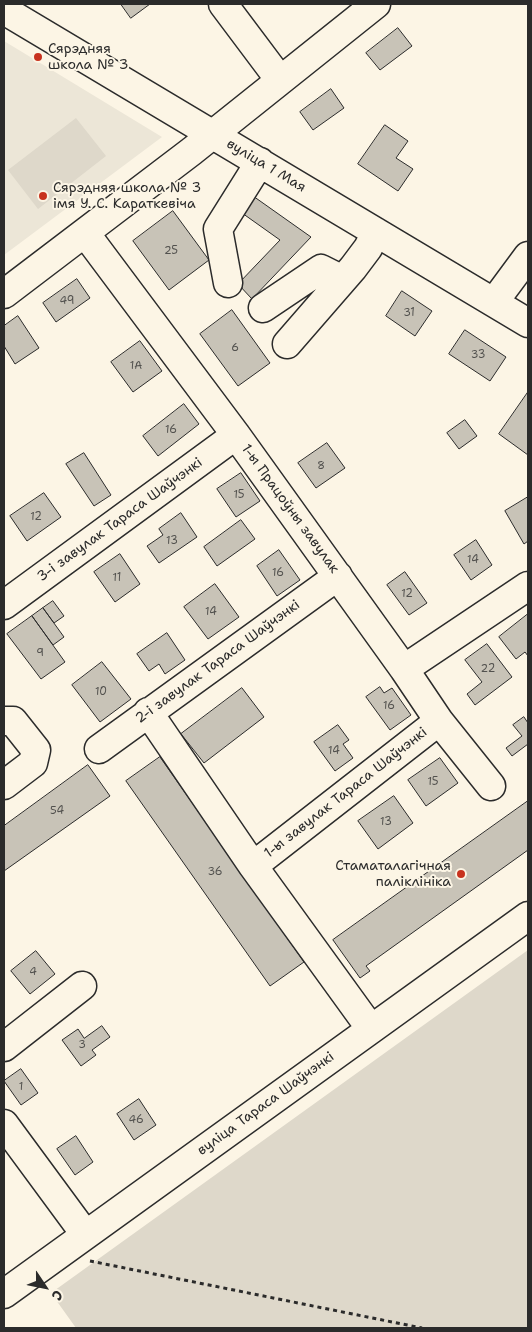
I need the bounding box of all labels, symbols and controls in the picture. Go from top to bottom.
place label: Сярэдняя школа № 3 [48,41,129,74]
marker: Сярэдняя школа № 3 [32,51,44,63]
street label: вуліца 1 Мая [223,136,309,196]
place label: Сярэдняя школа № 3 імя У. С. Караткевіча [53,180,201,212]
marker: Сярэдняя школа № 3 імя У. С. Караткевіча [37,190,49,202]
house number: 25 [164,244,178,258]
house number: 49 [60,294,74,308]
house number: 31 [403,306,415,320]
house number: 6 [231,341,239,355]
house number: 33 [471,348,485,362]
house number: 1А [130,359,142,373]
house number: 16 [165,423,177,437]
street label: 1-ы Працоўны завулак [238,441,342,577]
street label: 3-і завулак Тараса Шаўчэнкі [34,454,206,586]
house number: 8 [317,459,325,473]
house number: 15 [233,488,245,502]
house number: 12 [30,510,42,524]
house number: 13 [166,534,178,548]
house number: 14 [467,553,479,567]
house number: 16 [272,566,284,580]
house number: 11 [113,571,121,585]
house number: 12 [401,587,413,601]
street label: 2-і завулак Тараса Шаўчэнкі [132,597,304,727]
house number: 14 [205,605,217,619]
house number: 9 [36,646,44,660]
house number: 22 [481,662,495,676]
house number: 10 [95,685,107,699]
house number: 16 [383,699,395,713]
street label: 1-ы завулак Тараса Шаўчэнкі [261,724,431,862]
house number: 14 [328,744,340,758]
house number: 15 [427,775,439,789]
house number: 54 [50,804,64,818]
house number: 13 [380,815,392,829]
place label: Стаматалагічная паліклініка [335,858,451,890]
house number: 36 [207,865,223,879]
marker: Стаматалагічная паліклініка [455,868,467,880]
house number: 4 [29,965,37,979]
house number: 3 [78,1038,86,1052]
street label: вуліца Тараса Шаўчэнкі [194,1049,338,1159]
house number: 1 [19,1080,23,1094]
house number: 46 [128,1113,144,1127]
north arrow [20,1262,70,1312]
text: С [48,1287,67,1304]

